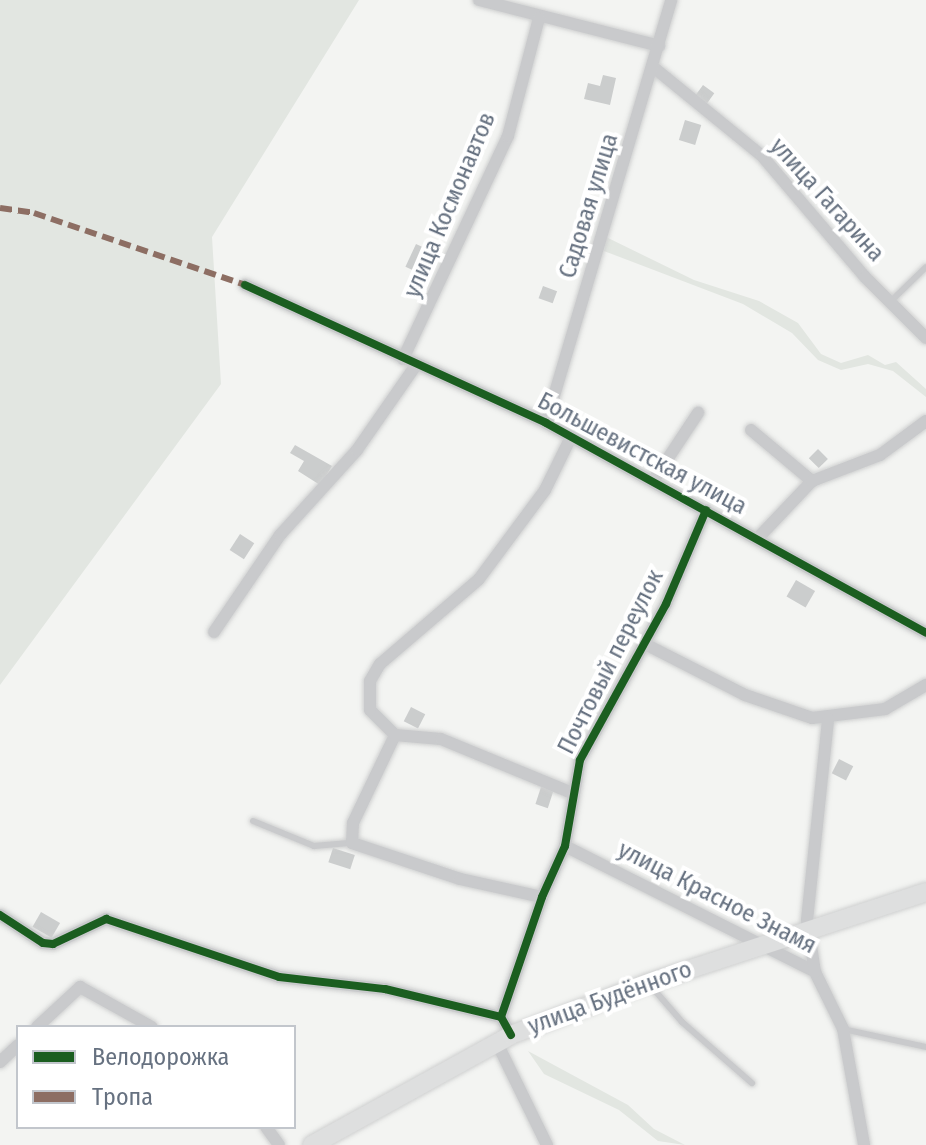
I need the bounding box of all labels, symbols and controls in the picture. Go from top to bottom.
street label: улица Космонавтов [398,108,502,302]
street label: Садовая улица [553,130,625,282]
street label: улица Гагарина [764,132,890,268]
street label: Большевистская улица [533,387,751,521]
street label: Почтовый переулок [552,565,670,759]
street label: улица Красное Знамя [613,836,821,960]
street label: улица Будённого [524,955,696,1041]
legend [16,1025,296,1129]
text: Велодорожка [92,1043,229,1071]
text: Тропа [92,1083,153,1111]

